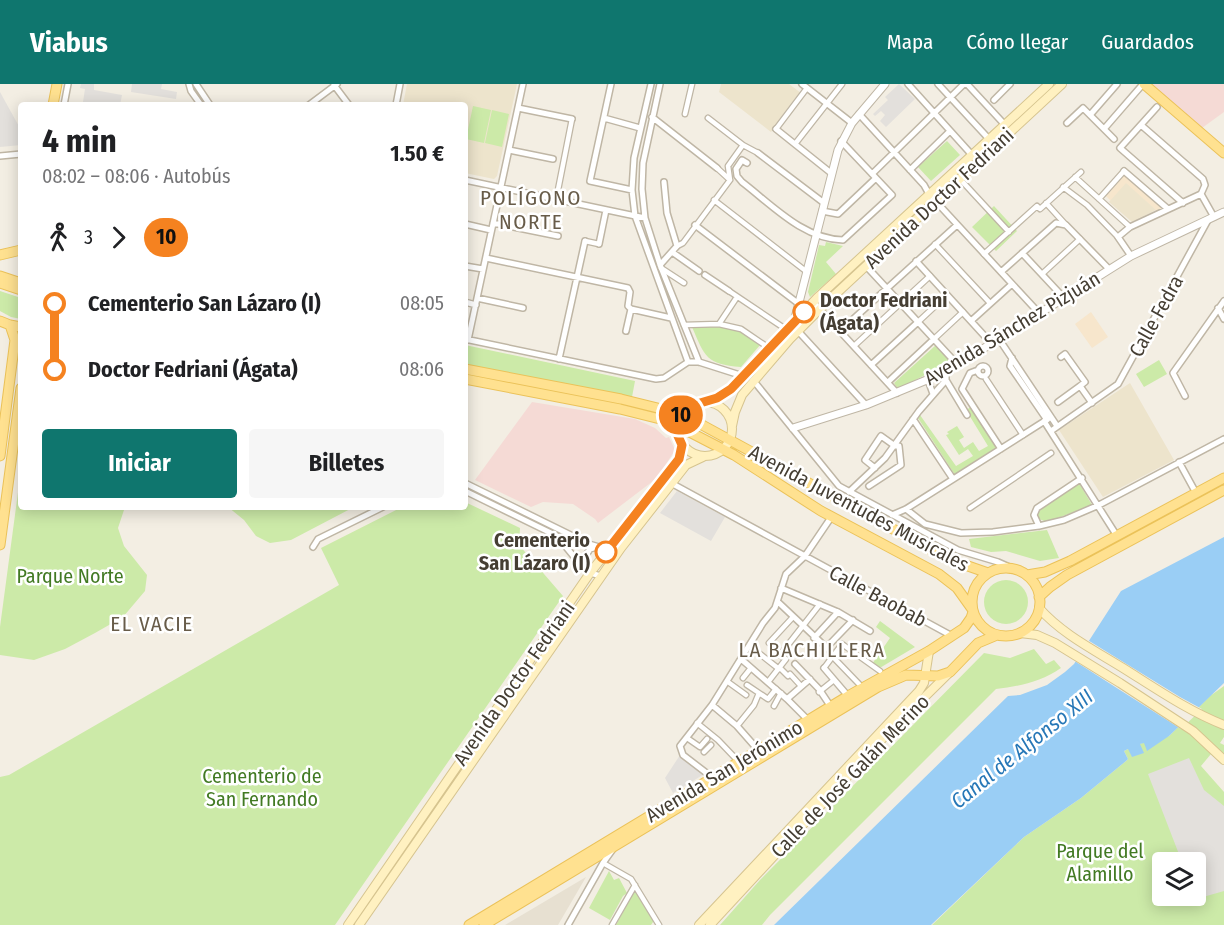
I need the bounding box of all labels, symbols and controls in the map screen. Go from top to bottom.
text: Viabus [30,26,108,59]
text: Mapa [887,29,933,55]
text: Cómo llegar [966,29,1068,55]
text: Guardados [1101,29,1194,55]
text: 4 min [42,121,117,161]
street label: Avenida Doctor Fedriani [859,123,1019,273]
text: 1.50 € [390,140,444,167]
text: 08:02 – 08:06 · Autobús [42,164,231,188]
district label: POLÍGONO NORTE [480,185,582,235]
icon: walk [42,221,75,254]
icon: forward [102,221,135,254]
text: 10 [156,224,176,250]
text: 3 [84,225,93,249]
street label: Avenida Sánchez Pizjuán [920,266,1104,390]
street label: Calle Fedra [1124,271,1188,361]
place label: Doctor Fedriani (Ágata) [820,288,947,335]
text: Cementerio San Lázaro (I) [88,290,321,317]
text: 08:05 [400,291,444,315]
marker: Doctor Fedriani (Ágata) [793,301,815,323]
text: Doctor Fedriani (Ágata) [88,356,298,383]
text: 08:06 [399,357,444,381]
line badge: 10 [654,396,708,434]
text: 10 [671,402,691,428]
button: Iniciar [42,429,237,498]
button: Billetes [249,429,444,498]
street label: Avenida Juventudes Musicales [745,440,973,576]
place label: Cementerio San Lázaro (I) [479,528,590,575]
marker: Cementerio San Lázaro (I) [595,541,617,563]
street label: Calle Baobab [825,560,931,632]
park label: Parque Norte [16,564,124,588]
street label: Avenida Doctor Fedriani [448,596,580,770]
district label: EL VACIE [110,611,194,637]
district label: LA BACHILLERA [739,637,885,663]
water label: Canal de Alfonso XIII [946,684,1098,814]
street label: Calle de José Galán Merino [766,689,934,863]
street label: Avenida San Jerónimo [641,715,807,827]
park label: Cementerio de San Fernando [202,764,322,811]
park label: Parque del Alamillo [1056,839,1144,886]
map controls [1152,852,1206,906]
button: layers [1152,852,1206,906]

